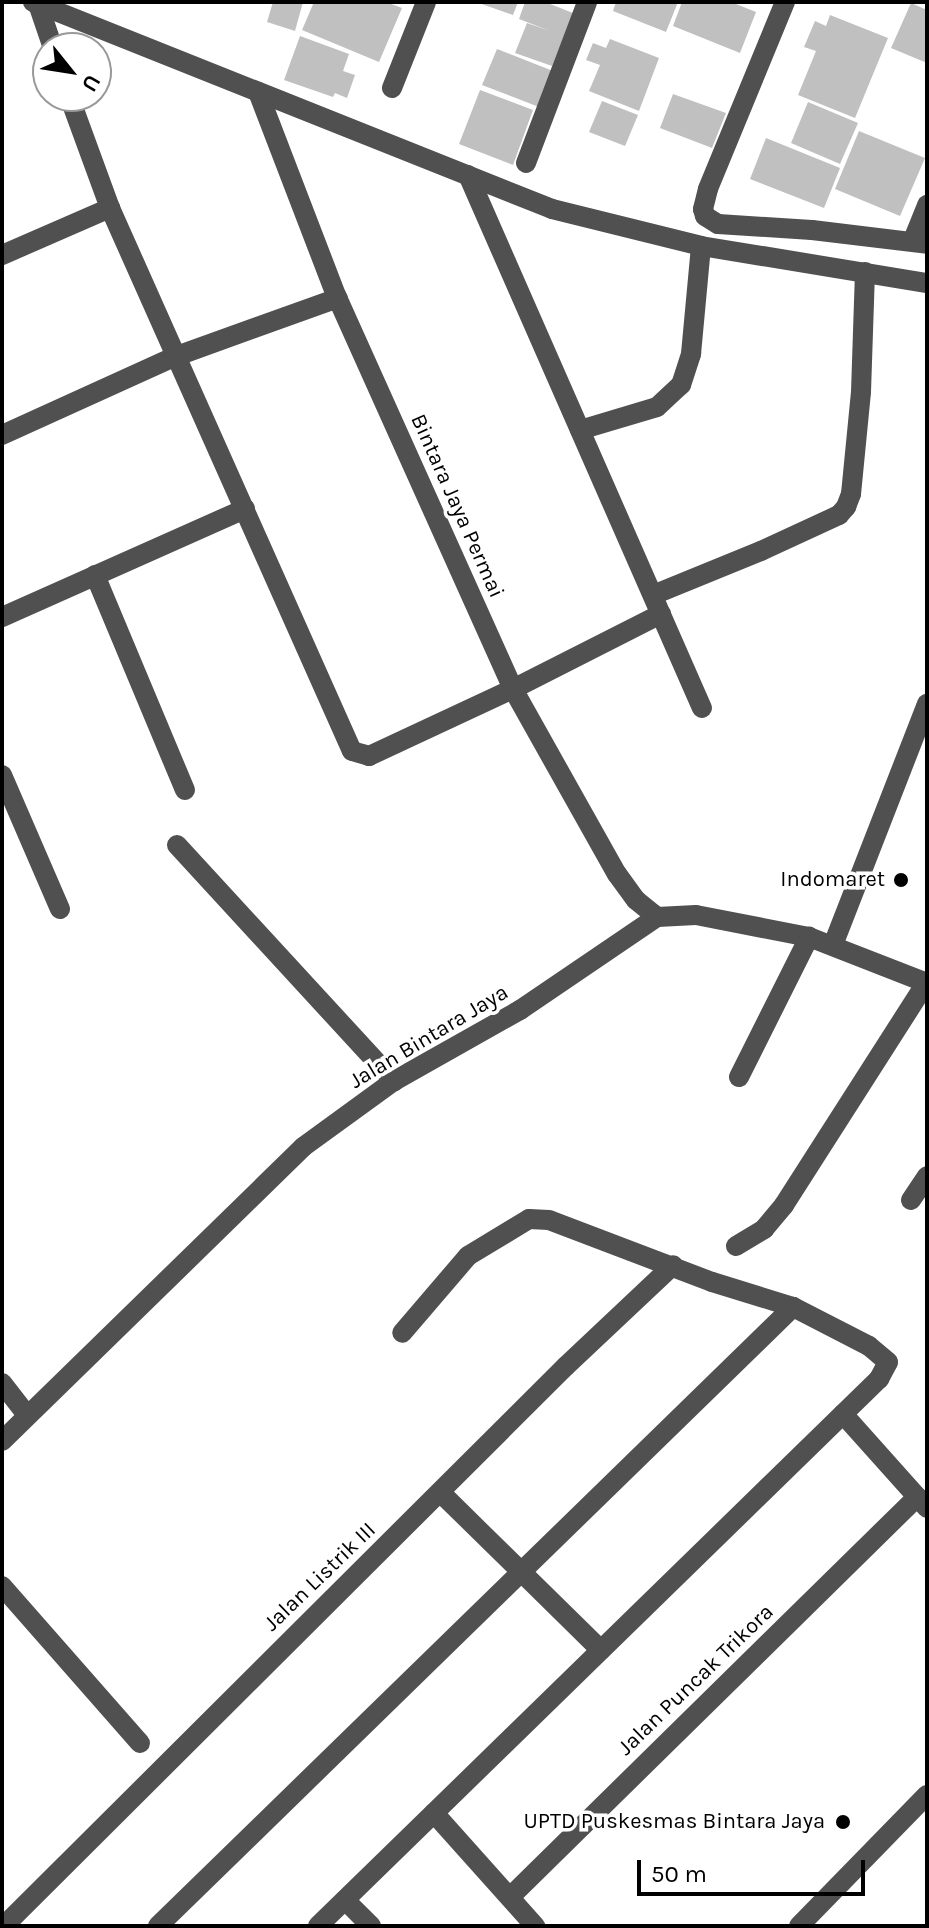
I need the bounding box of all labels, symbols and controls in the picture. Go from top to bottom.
north arrow [32,32,112,112]
text: U [76,70,106,96]
street label: Bintara Jaya Permai [405,410,509,602]
place label: Indomaret [780,867,885,893]
marker: Indomaret [892,871,910,889]
street label: Jalan Bintara Jaya [345,979,513,1095]
street label: Jalan Listrik III [259,1517,381,1637]
street label: Jalan Puncak Trikora [613,1599,779,1761]
place label: UPTD Puskesmas Bintara Jaya [523,1809,825,1835]
marker: UPTD Puskesmas Bintara Jaya [832,1811,854,1833]
scale bar [641,1844,869,1894]
text: 50 m [651,1860,707,1888]

